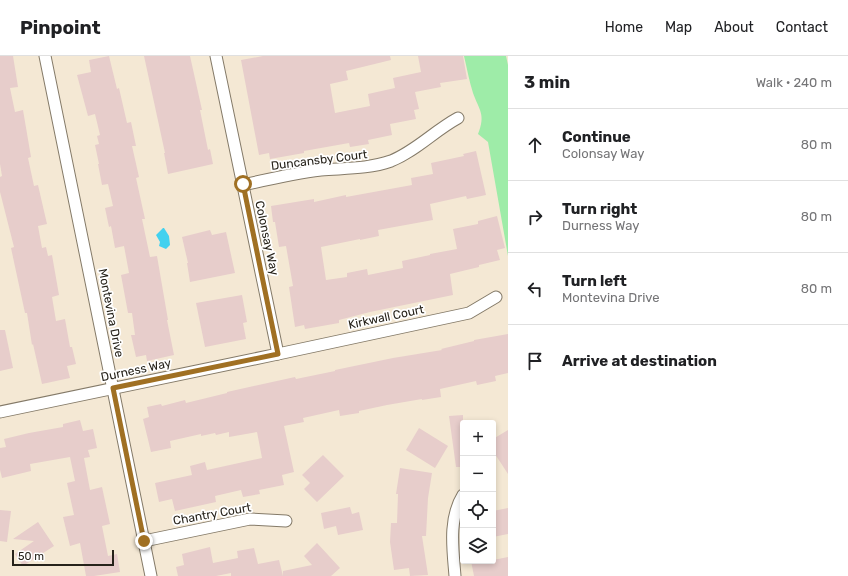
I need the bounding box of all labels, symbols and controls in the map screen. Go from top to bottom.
text: Pinpoint [20,16,101,39]
text: Home [605,19,643,36]
text: Map [665,19,692,36]
text: About [714,19,754,36]
text: Contact [776,19,828,36]
text: 3 min [524,72,570,92]
text: Walk · 240 m [756,75,832,90]
text: Continue [562,128,631,146]
icon: ahead [524,134,546,156]
text: 80 m [801,137,832,152]
text: Colonsay Way [562,146,644,161]
street label: Duncansby Court [270,147,368,173]
route start [234,175,252,193]
street label: Colonsay Way [252,199,282,277]
text: Turn right [562,200,637,218]
icon: right [524,206,546,228]
text: 80 m [801,209,832,224]
text: Durness Way [562,218,639,233]
street label: Montevina Drive [96,267,127,359]
text: Turn left [562,272,627,290]
icon: left [524,278,546,300]
text: 80 m [801,281,832,296]
text: Montevina Drive [562,290,660,305]
street label: Kirkwall Court [347,302,425,332]
icon: arrive [524,350,546,372]
text: Arrive at destination [562,352,717,370]
street label: Durness Way [100,356,173,384]
map controls [460,420,496,564]
button: + [460,420,496,456]
button: − [460,456,496,492]
button: locate [460,492,496,528]
street label: Chantry Court [172,500,252,528]
button: layers [460,528,496,564]
route end [135,532,153,550]
scale bar [12,548,114,567]
text: 50 m [18,550,44,563]

